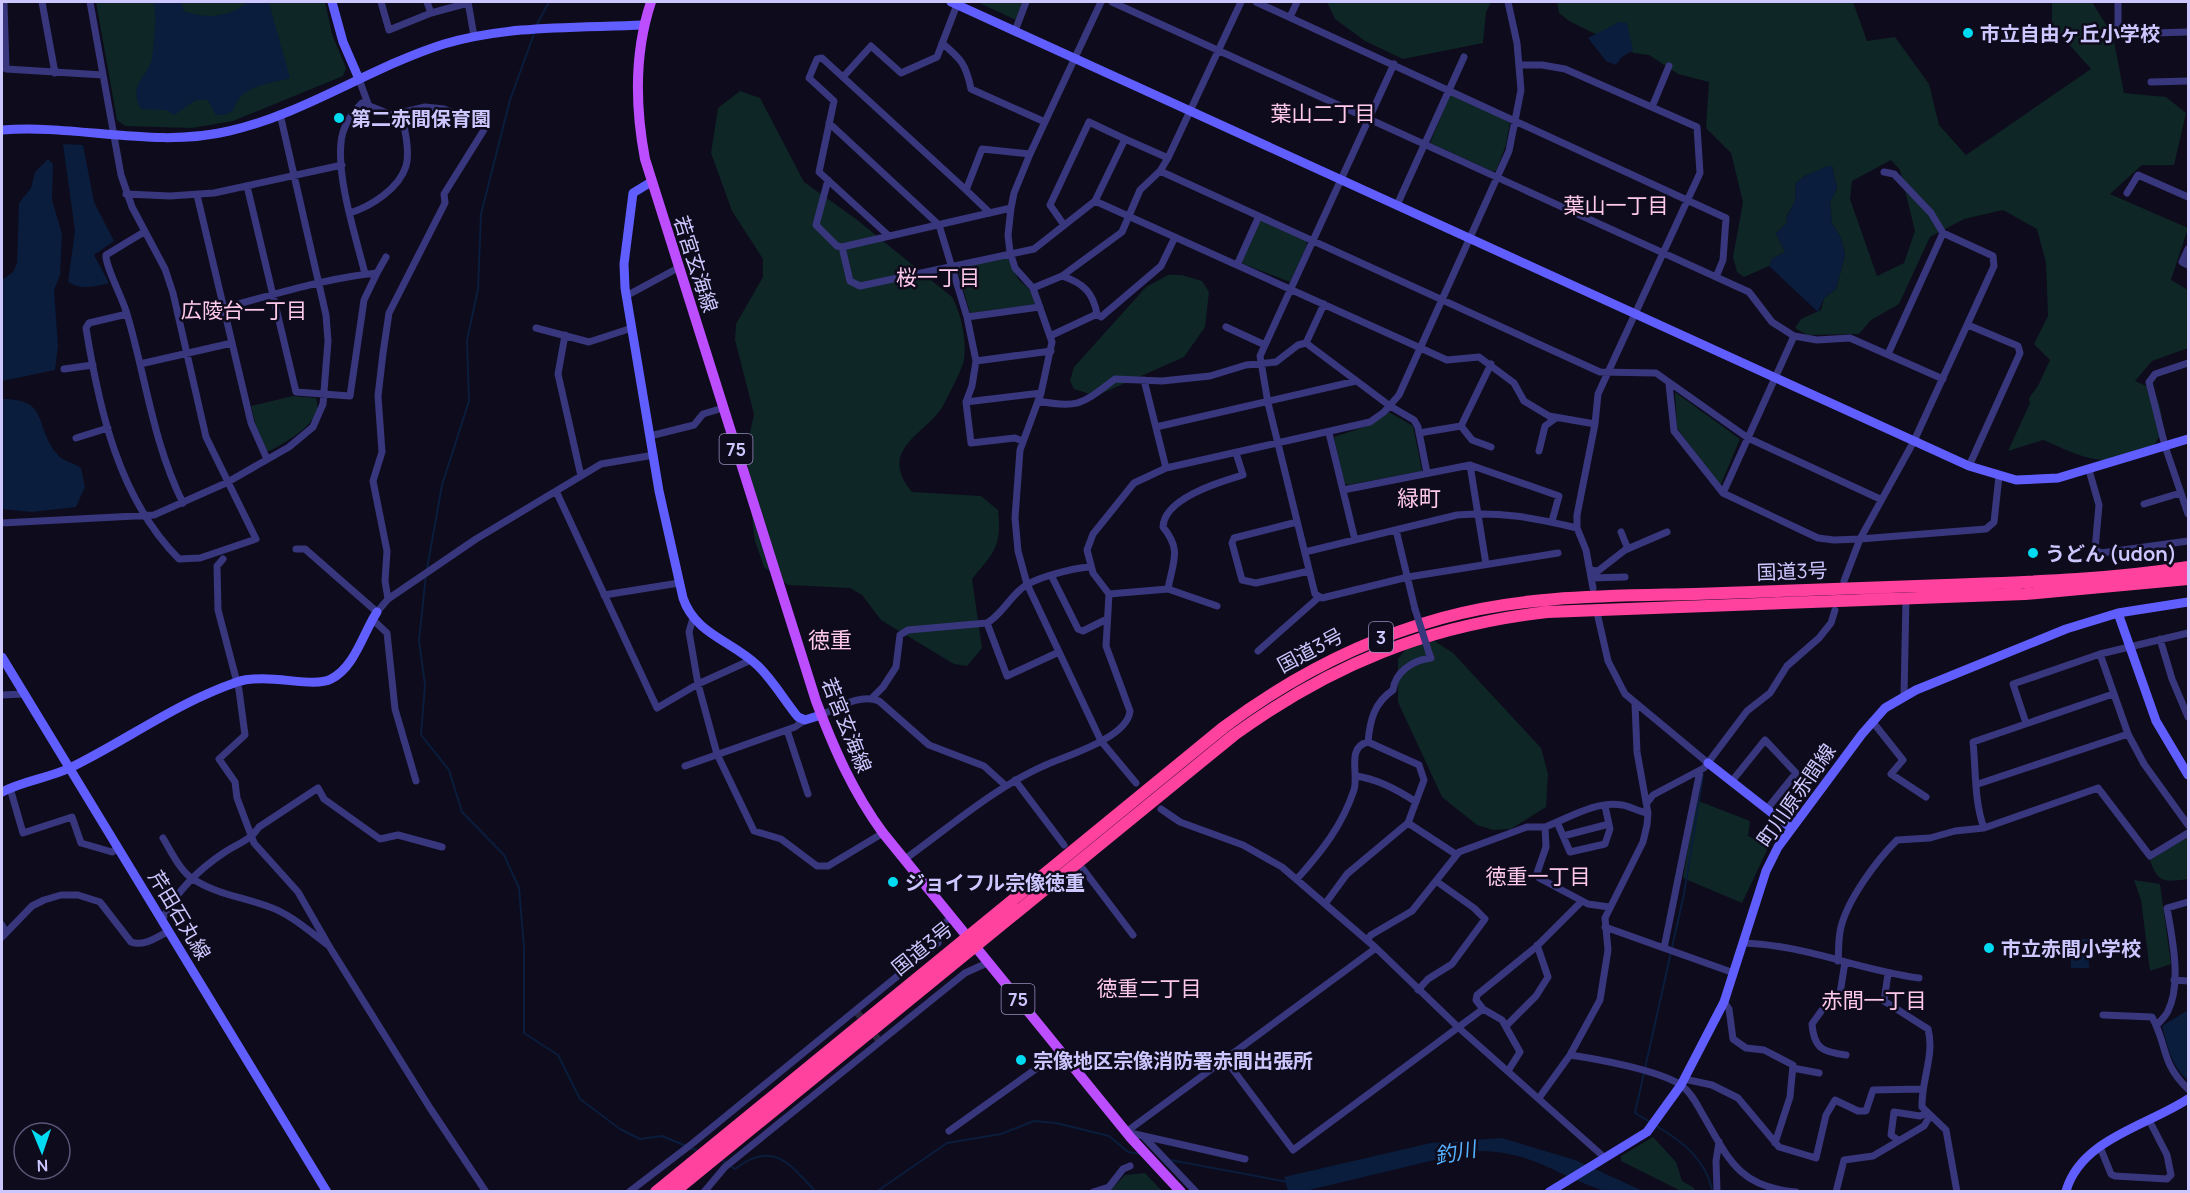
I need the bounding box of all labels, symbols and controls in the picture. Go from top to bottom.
place label: 市立自由ヶ丘小学校 [1980,20,2160,47]
marker: 市立自由ヶ丘小学校 [1961,26,1975,40]
district label: 葉山二丁目 [1271,99,1376,127]
place label: 第二赤間保育園 [351,105,491,132]
marker: 第二赤間保育園 [332,111,346,125]
district label: 葉山一丁目 [1564,191,1669,219]
street label: 若宮玄海線 [668,212,724,316]
district label: 桜一丁目 [896,263,980,291]
district label: 広陵台一丁目 [181,296,307,324]
road number: 75 [720,434,752,464]
district label: 緑町 [1397,483,1441,513]
place label: うどん (udon) [2045,540,2177,567]
marker: うどん (udon) [2026,546,2040,560]
street label: 国道3号 [1756,556,1828,586]
street label: 国道3号 [1272,621,1348,679]
road number: 3 [1369,622,1393,652]
district label: 徳重 [808,625,852,655]
street label: 若宮玄海線 [816,674,878,776]
street label: 町川原赤間線 [1751,738,1841,852]
district label: 徳重一丁目 [1486,862,1591,890]
street label: 芹田石丸線 [143,865,217,965]
place label: ジョイフル宗像徳重 [905,869,1085,896]
marker: ジョイフル宗像徳重 [886,875,900,889]
street label: 国道3号 [886,915,958,981]
place label: 市立赤間小学校 [2001,935,2141,962]
marker: 市立赤間小学校 [1982,941,1996,955]
district label: 徳重二丁目 [1097,974,1202,1002]
road number: 75 [1002,984,1034,1014]
district label: 赤間一丁目 [1822,986,1927,1014]
place label: 宗像地区宗像消防署赤間出張所 [1033,1047,1313,1074]
marker: 宗像地区宗像消防署赤間出張所 [1014,1053,1028,1067]
north arrow [12,1121,72,1181]
water label: 釣川 [1432,1134,1480,1170]
text: N [36,1155,49,1177]

